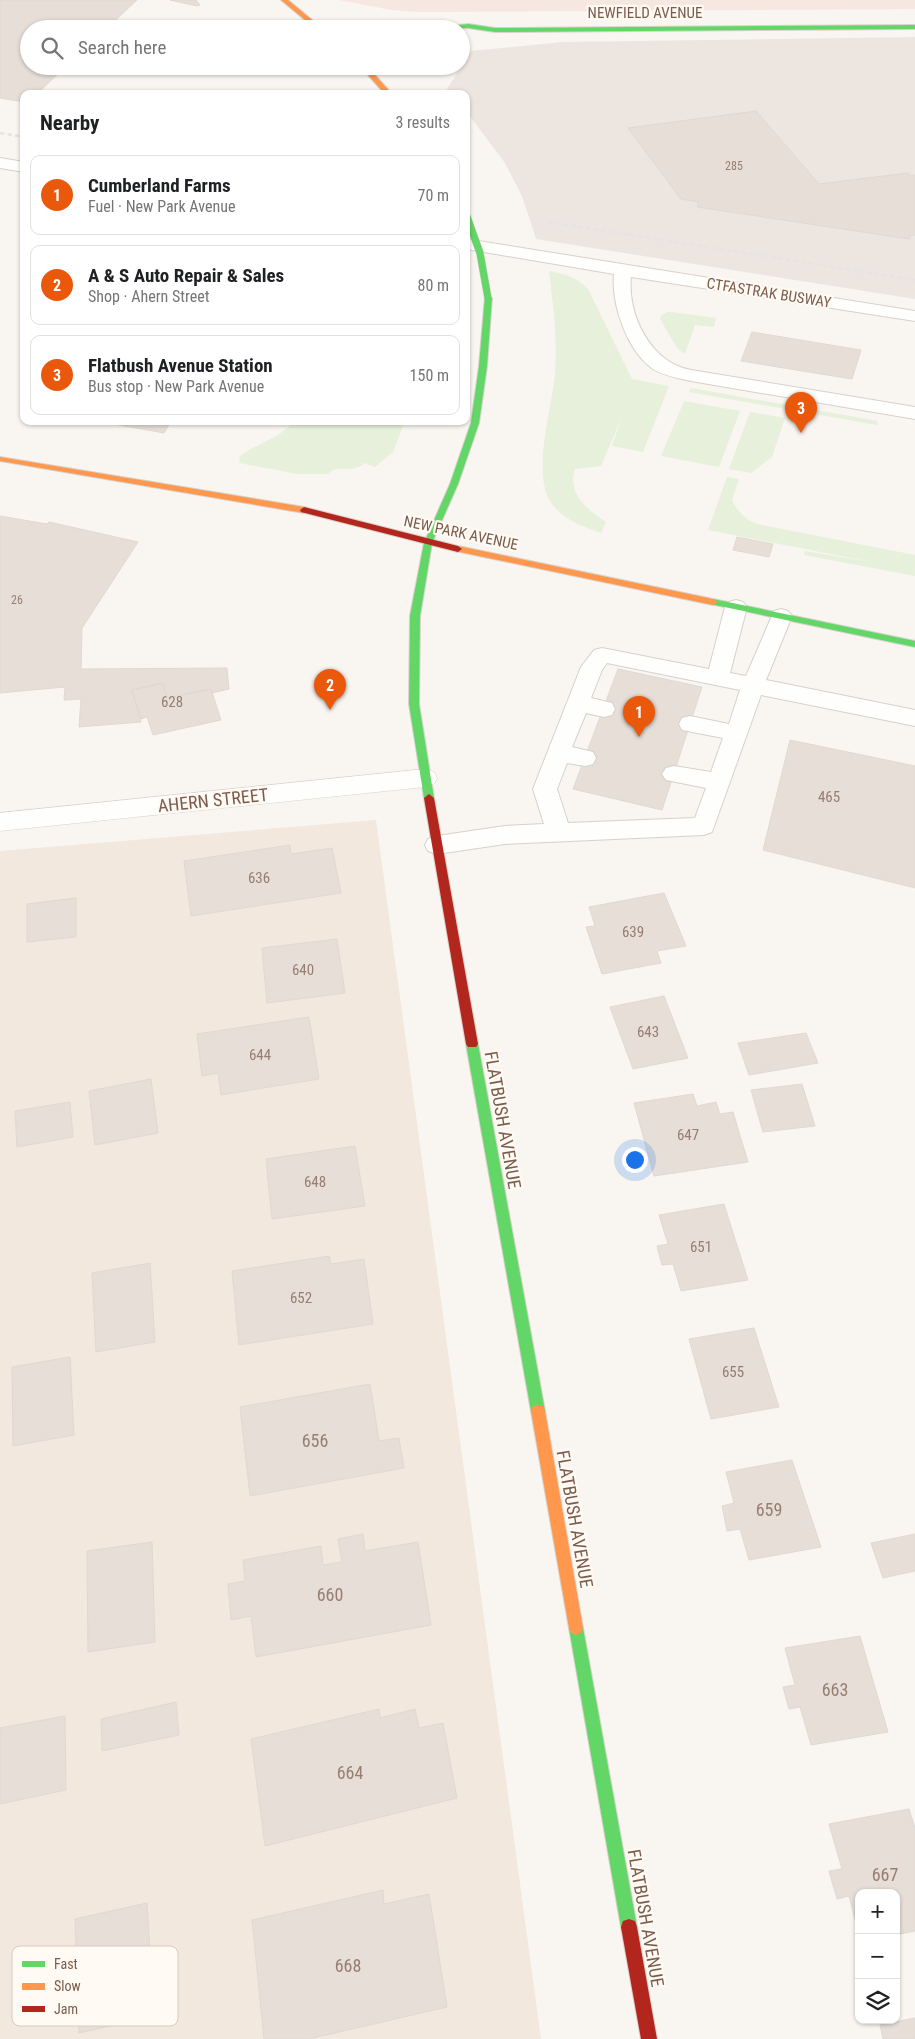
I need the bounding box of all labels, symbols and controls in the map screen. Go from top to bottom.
street label: NEWFIELD AVENUE [588,4,702,22]
search box [20,20,470,75]
icon: search [38,34,66,62]
text: Search here [78,36,166,59]
text: Nearby [40,111,99,135]
text: 3 results [395,113,450,132]
house number: 285 [725,159,743,173]
text: Cumberland Farms [88,174,231,197]
text: 1 [53,186,61,205]
text: 70 m [417,186,449,205]
text: Fuel · New Park Avenue [88,197,235,216]
text: A & S Auto Repair & Sales [88,264,284,287]
street label: CTFASTRAK BUSWAY [705,274,833,312]
text: 2 [53,276,61,295]
text: 80 m [417,276,449,295]
text: Shop · Ahern Street [88,287,209,306]
text: Flatbush Avenue Station [88,354,273,377]
text: 3 [53,366,61,385]
text: 150 m [410,366,449,385]
text: Bus stop · New Park Avenue [88,377,264,396]
pin: 3 [785,392,817,433]
street label: NEW PARK AVENUE [402,512,520,554]
house number: 26 [11,593,23,607]
pin: 2 [314,669,346,710]
house number: 628 [161,693,183,711]
pin: 1 [623,696,655,737]
street label: AHERN STREET [157,784,269,816]
house number: 465 [818,788,840,806]
house number: 636 [248,869,270,887]
house number: 639 [622,923,644,941]
house number: 640 [292,961,314,979]
house number: 643 [637,1023,659,1041]
house number: 644 [249,1046,271,1064]
street label: FLATBUSH AVENUE [481,1050,525,1191]
house number: 647 [677,1126,699,1144]
your location [622,1147,648,1173]
house number: 648 [304,1173,326,1191]
house number: 651 [690,1238,712,1256]
house number: 652 [290,1289,312,1307]
house number: 655 [722,1363,744,1381]
house number: 656 [302,1430,328,1451]
street label: FLATBUSH AVENUE [553,1449,597,1590]
house number: 659 [756,1499,782,1520]
house number: 660 [317,1584,343,1605]
house number: 663 [822,1679,848,1700]
house number: 664 [337,1762,363,1783]
street label: FLATBUSH AVENUE [624,1848,668,1989]
house number: 667 [872,1864,898,1885]
map controls [855,1889,900,2024]
button: + [855,1889,900,1934]
button: − [855,1934,900,1979]
legend [12,1946,178,2026]
house number: 668 [335,1955,361,1976]
text: Fast [54,1956,78,1972]
text: Slow [54,1978,81,1994]
button: layers [855,1979,900,2024]
text: Jam [54,2001,78,2017]

